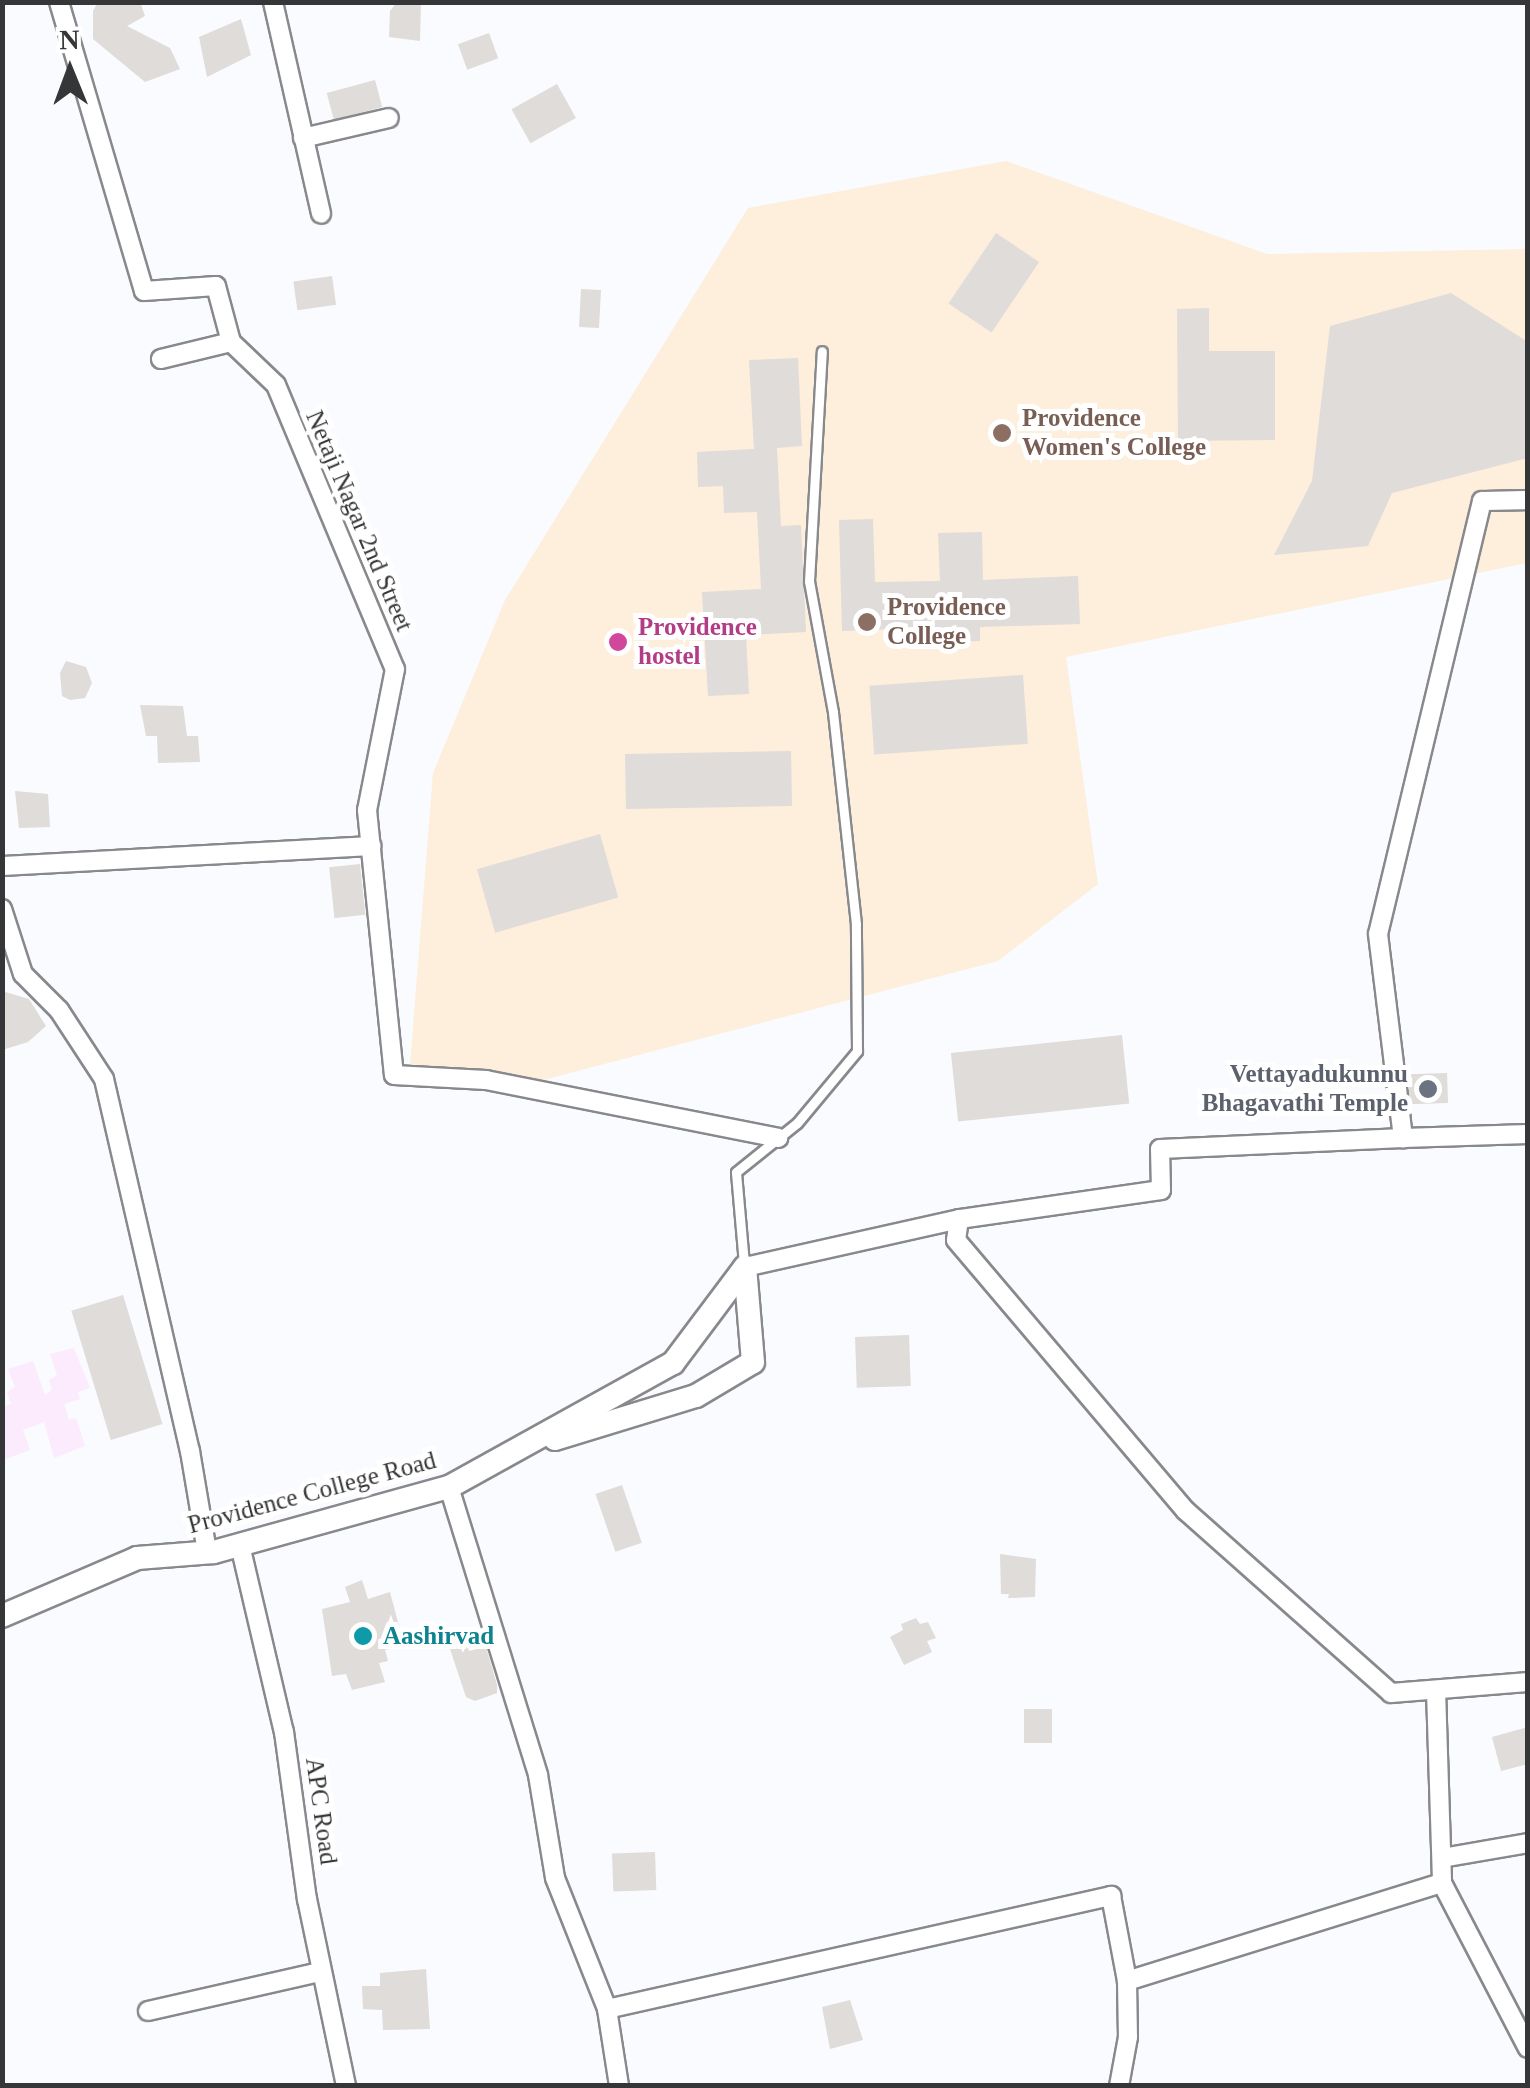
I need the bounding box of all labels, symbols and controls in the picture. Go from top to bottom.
north arrow [20,20,120,120]
text: N [59,24,80,55]
place label: Providence Women's College [1022,404,1206,463]
street label: Netaji Nagar 2nd Street [299,406,419,636]
marker: Providence Women's College [991,422,1013,444]
place label: Providence College [887,593,1006,652]
marker: Providence College [856,611,878,633]
place label: Providence hostel [638,613,757,672]
marker: Providence hostel [607,631,629,653]
place label: Vettayadukunnu Bhagavathi Temple [1201,1060,1408,1119]
marker: Vettayadukunnu Bhagavathi Temple [1417,1078,1439,1100]
street label: Providence College Road [185,1445,439,1541]
place label: Aashirvad [383,1621,494,1651]
marker: Aashirvad [352,1625,374,1647]
street label: APC Road [299,1756,343,1866]

